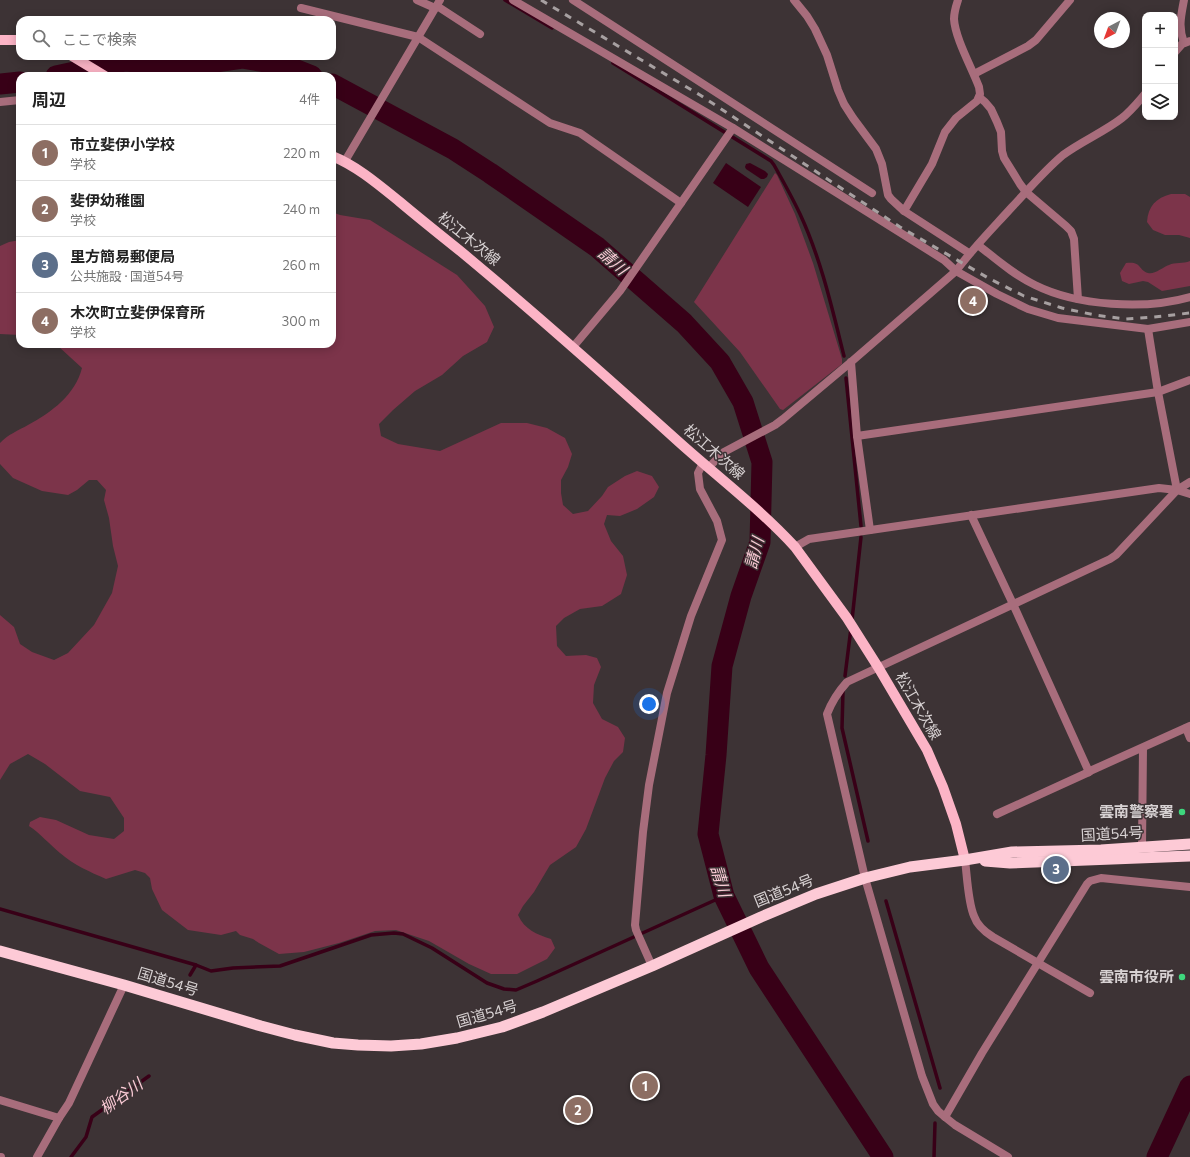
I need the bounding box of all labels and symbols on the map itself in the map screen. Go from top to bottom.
north arrow [1094,12,1130,48]
street label: 松江木次線 [435,208,504,269]
water label: 請川 [595,243,633,280]
pin: 4 [960,286,986,316]
street label: 松江木次線 [680,420,749,483]
water label: 請川 [740,533,767,571]
street label: 松江木次線 [892,669,945,742]
your location [639,694,659,714]
place label: 雲南警察署 [1099,802,1174,820]
marker: 雲南警察署 [1177,807,1187,817]
street label: 国道54号 [1080,822,1144,844]
pin: 3 [1043,854,1069,884]
water label: 請川 [708,863,736,901]
street label: 国道54号 [751,870,816,910]
street label: 国道54号 [136,963,201,999]
place label: 雲南市役所 [1099,967,1174,985]
marker: 雲南市役所 [1177,972,1187,982]
street label: 国道54号 [454,996,519,1030]
pin: 1 [632,1071,658,1101]
water label: 柳谷川 [96,1073,147,1117]
pin: 2 [565,1095,591,1125]

